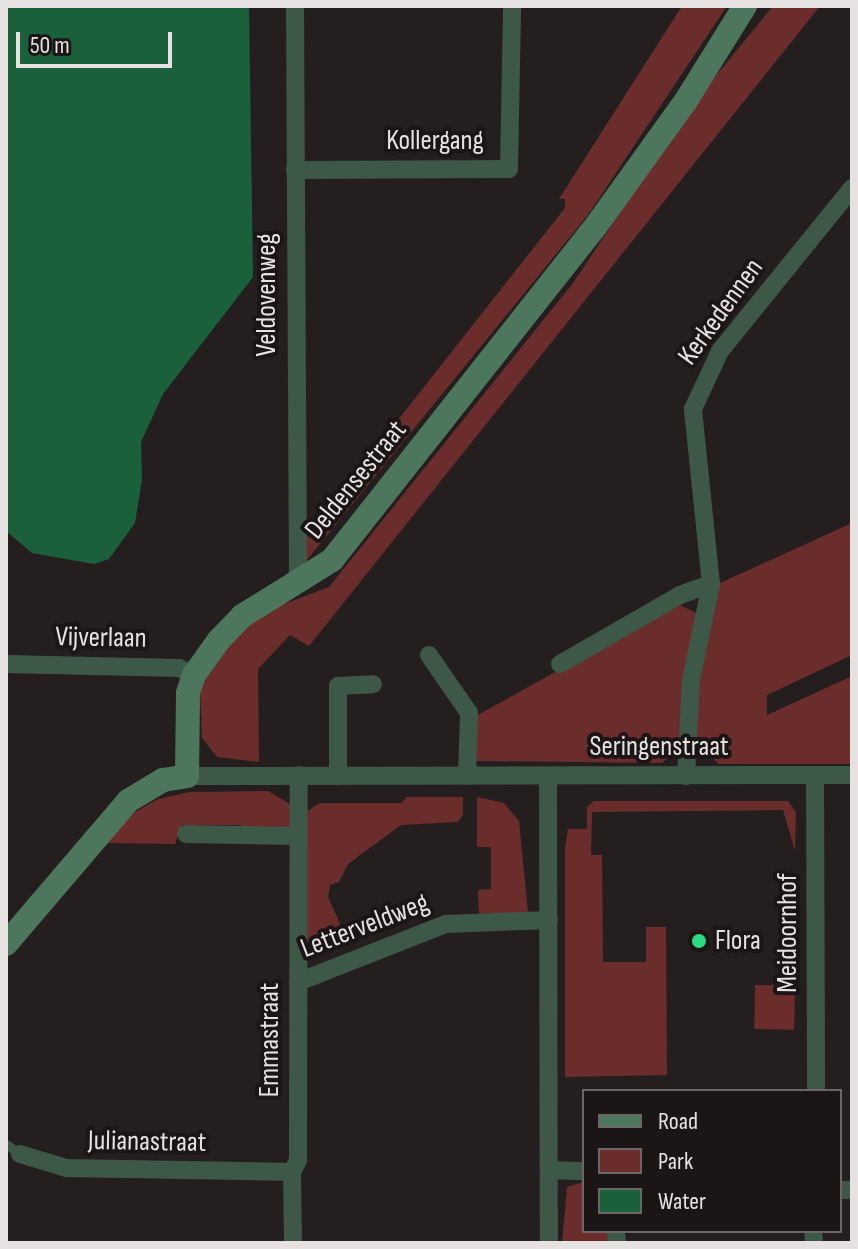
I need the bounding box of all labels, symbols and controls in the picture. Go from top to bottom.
scale bar [20,16,176,66]
text: 50 m [30,31,70,60]
street label: Kollergang [386,124,484,158]
street label: Veldovenweg [250,233,284,357]
street label: Kerkedennen [671,252,771,372]
street label: Deldensestraat [298,414,414,546]
street label: Vijverlaan [55,620,147,656]
street label: Seringenstraat [589,730,729,764]
street label: Meidoornhof [771,873,805,993]
street label: Letterveldweg [296,886,434,966]
place label: Flora [715,924,761,958]
marker: Flora [690,932,708,950]
street label: Emmastraat [253,983,287,1097]
legend [582,1089,842,1233]
text: Road [658,1107,698,1136]
street label: Julianastraat [88,1124,206,1160]
text: Park [658,1147,693,1176]
text: Water [658,1187,706,1216]

